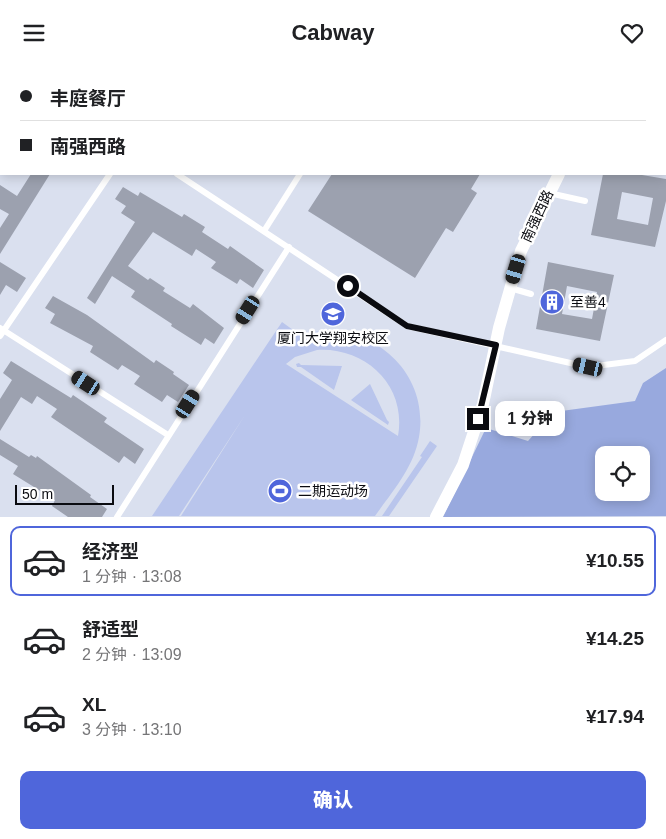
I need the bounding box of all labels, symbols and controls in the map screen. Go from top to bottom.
icon: menu [20,19,48,47]
icon: heart [618,19,646,47]
text: Cabway [291,20,375,45]
text: 丰庭餐厅 [50,88,126,109]
text: 南强西路 [50,136,126,157]
street label: 南强西路 [518,187,556,245]
car [504,252,527,286]
route start [337,275,359,297]
building icon: 至善4 [539,289,565,315]
car [233,293,262,327]
place label: 至善4 [570,294,606,310]
school or university icon: 厦门大学翔安校区 [320,301,346,327]
place label: 厦门大学翔安校区 [277,330,389,346]
car [571,356,604,378]
car [69,369,102,397]
car [173,387,202,421]
callout: 1 分钟 [496,401,566,437]
route end [467,408,489,430]
text: 1 分钟 [507,410,553,427]
map controls [595,446,650,501]
button: locate [595,446,650,501]
sports icon: 二期运动场 [267,478,293,504]
scale bar [15,482,114,505]
place label: 二期运动场 [298,483,368,499]
text: 50 m [22,486,53,502]
icon: car [22,539,67,584]
text: 经济型 [82,541,139,562]
text: ¥10.55 [586,550,644,571]
text: 1 分钟 · 13:08 [82,568,182,585]
icon: car [22,617,67,662]
text: 舒适型 [82,619,139,640]
text: ¥14.25 [586,628,644,649]
text: 2 分钟 · 13:09 [82,646,182,663]
text: XL [82,694,106,715]
icon: car [22,695,67,740]
text: ¥17.94 [586,706,644,727]
text: 3 分钟 · 13:10 [82,721,182,738]
button: 确认 [20,771,646,829]

